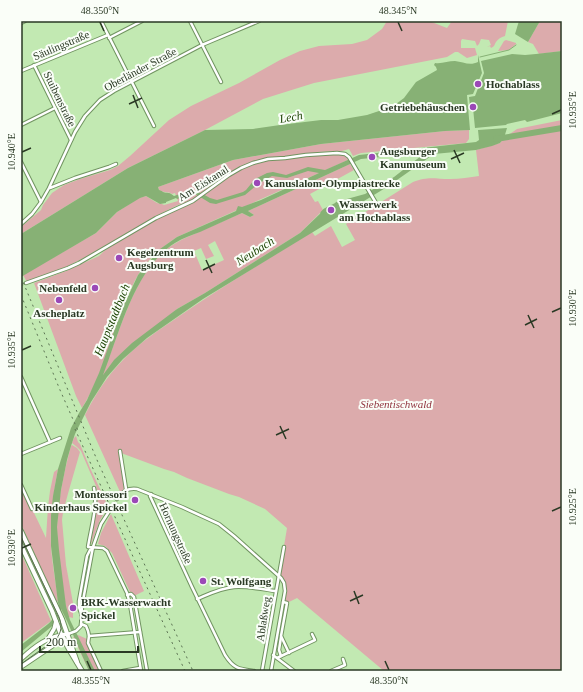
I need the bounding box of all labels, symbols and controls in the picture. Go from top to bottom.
text: 48.350°N [81,5,119,16]
text: 48.345°N [379,5,417,16]
street label: Säulingstraße [31,28,91,62]
street label: Oberländer Straße [102,45,178,93]
street label: Stuibenstraße [41,69,79,129]
place label: Hochablass [486,78,541,90]
marker: Hochablass [473,79,483,89]
text: 10.935°E [567,91,578,129]
place label: Getriebehäuschen [380,101,465,113]
marker: Getriebehäuschen [468,102,478,112]
water label: Lech [277,108,304,126]
text: 10.940°E [6,133,17,171]
place label: Augsburger Kanumuseum [380,145,446,170]
marker: Augsburger Kanumuseum [367,152,377,162]
street label: Am Eiskanal [176,163,230,203]
place label: Kanuslalom-Olympiastrecke [265,177,400,189]
marker: Kanuslalom-Olympiastrecke [252,178,262,188]
place label: Wasserwerk am Hochablass [339,198,411,223]
marker: Wasserwerk am Hochablass [326,205,336,215]
water label: Neubach [232,234,277,269]
place label: Kegelzentrum Augsburg [127,246,194,271]
marker: Kegelzentrum Augsburg [114,253,124,263]
place label: Nebenfeld [39,282,87,294]
water label: Hauptstadtbach [91,282,133,359]
marker: Nebenfeld [90,283,100,293]
text: 10.930°E [567,289,578,327]
marker: Ascheplatz [54,295,64,305]
place label: Ascheplatz [33,307,85,319]
text: 10.935°E [6,331,17,369]
park label: Siebentischwald [360,398,432,410]
place label: Montessori Kinderhaus Spickel [34,488,127,513]
text: 10.925°E [567,488,578,526]
marker: Montessori Kinderhaus Spickel [130,495,140,505]
street label: Hornungstraße [157,501,195,565]
text: 10.930°E [6,529,17,567]
place label: St. Wolfgang [211,575,272,587]
marker: St. Wolfgang [198,576,208,586]
street label: Ablaßweg [254,595,273,642]
place label: BRK-Wasserwacht Spickel [81,596,171,621]
marker: BRK-Wasserwacht Spickel [68,603,78,613]
scale bar [40,628,138,654]
text: 200 m [46,635,77,649]
text: 48.355°N [72,675,110,686]
text: 48.350°N [370,675,408,686]

